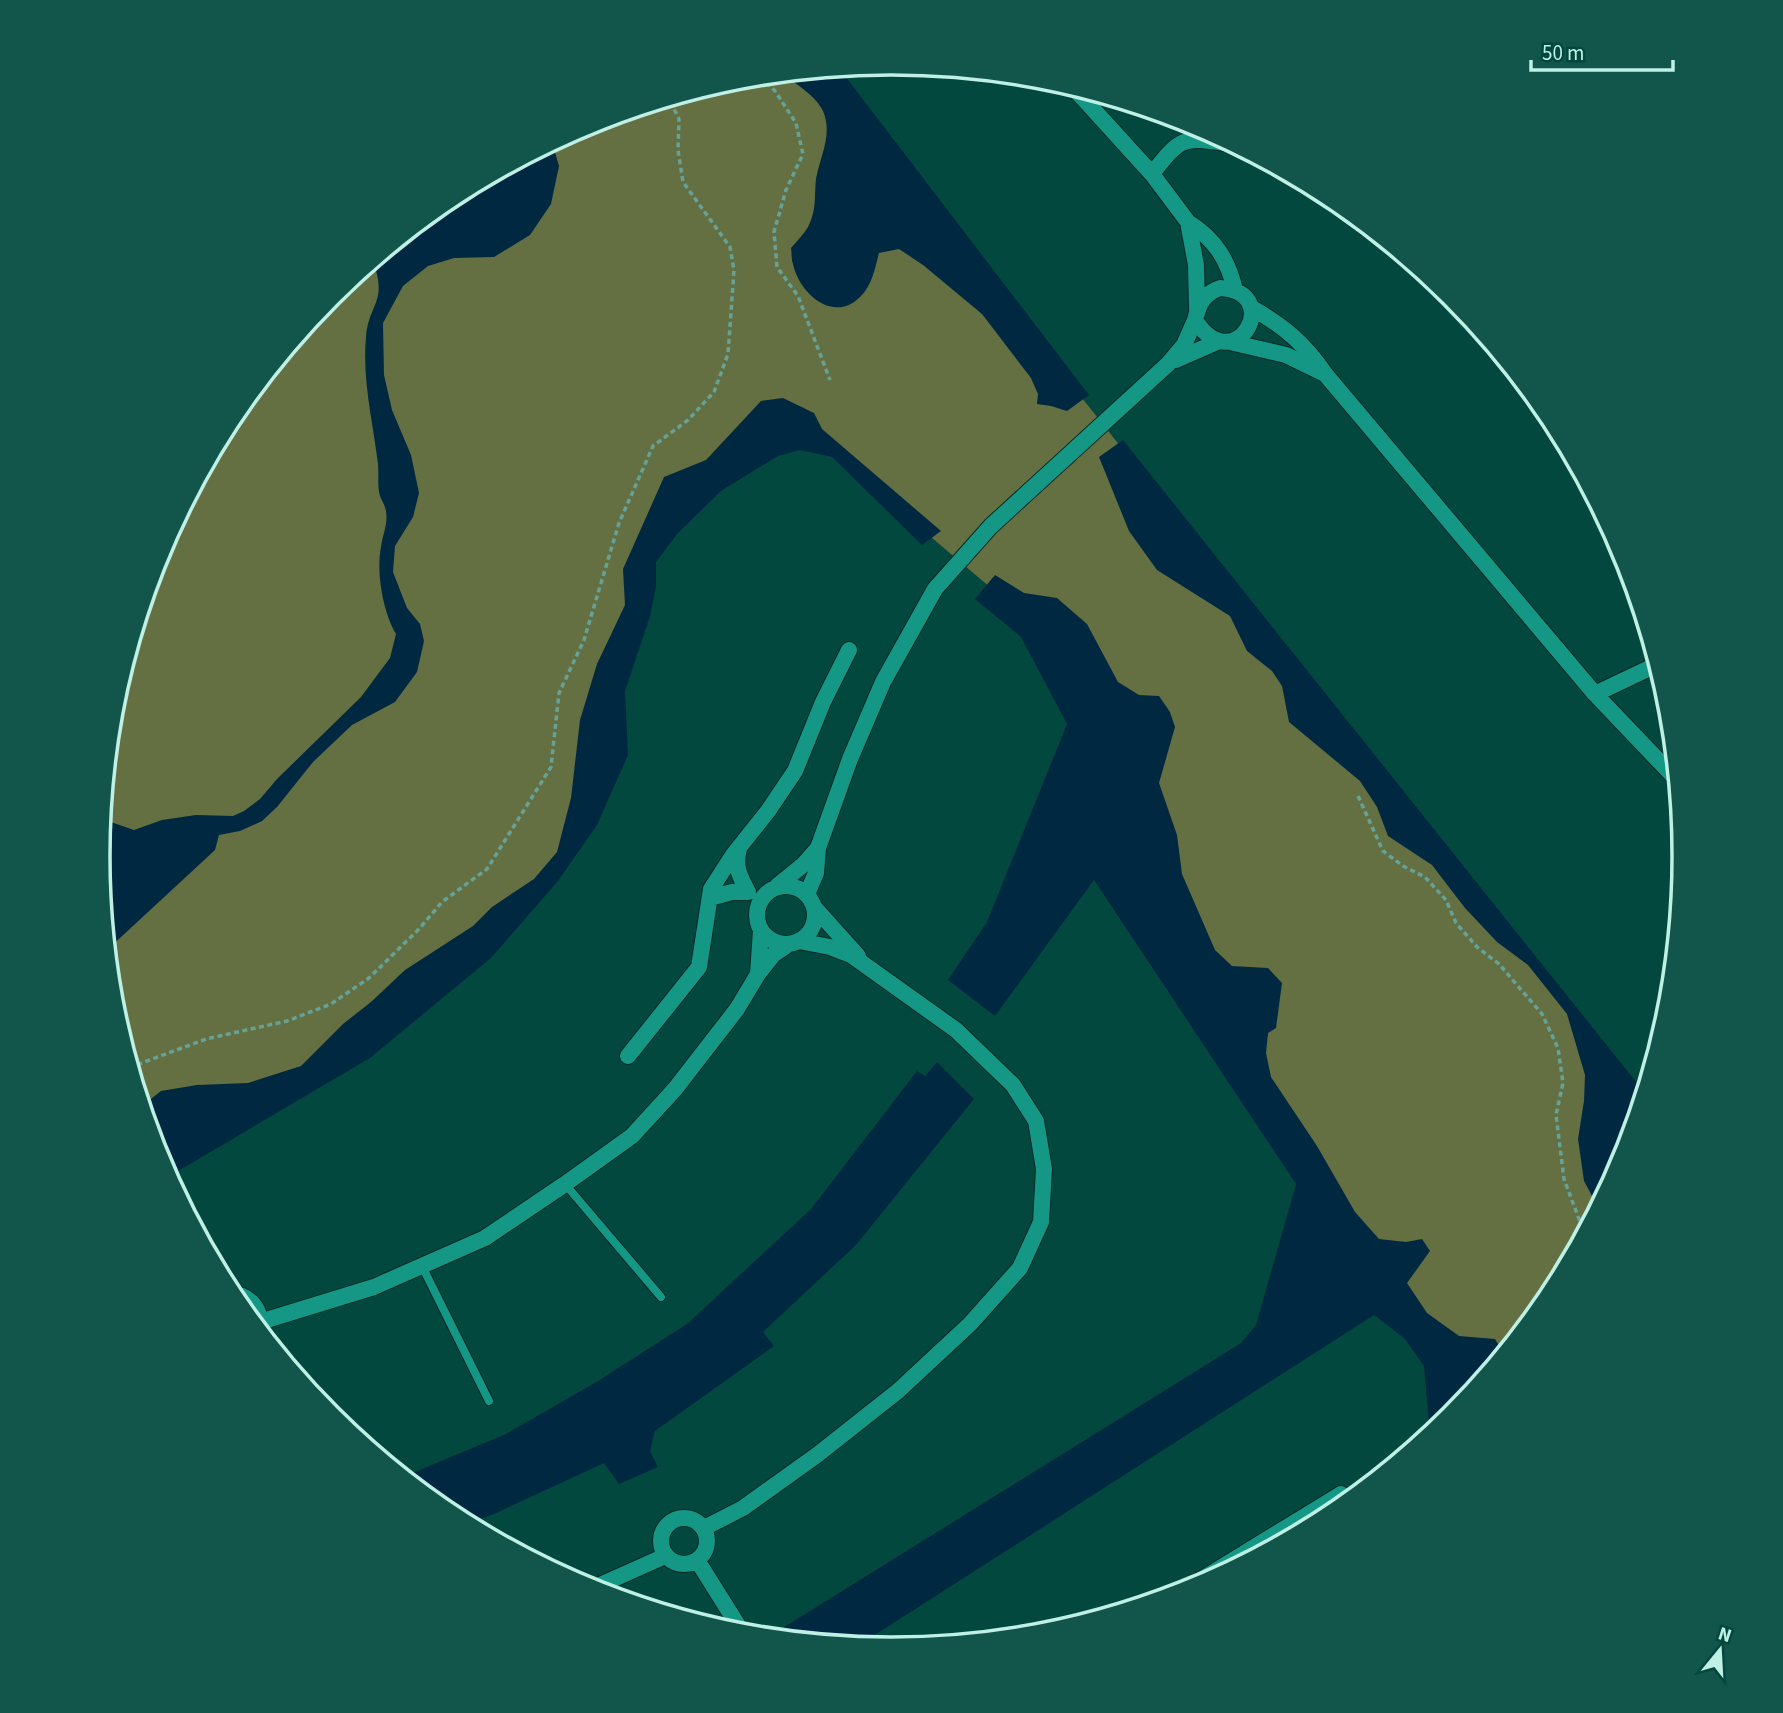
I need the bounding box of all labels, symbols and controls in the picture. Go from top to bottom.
scale bar [1531,28,1673,72]
text: 50 m [1542,38,1584,68]
north arrow [1685,1615,1755,1685]
text: N [1715,1620,1735,1650]

